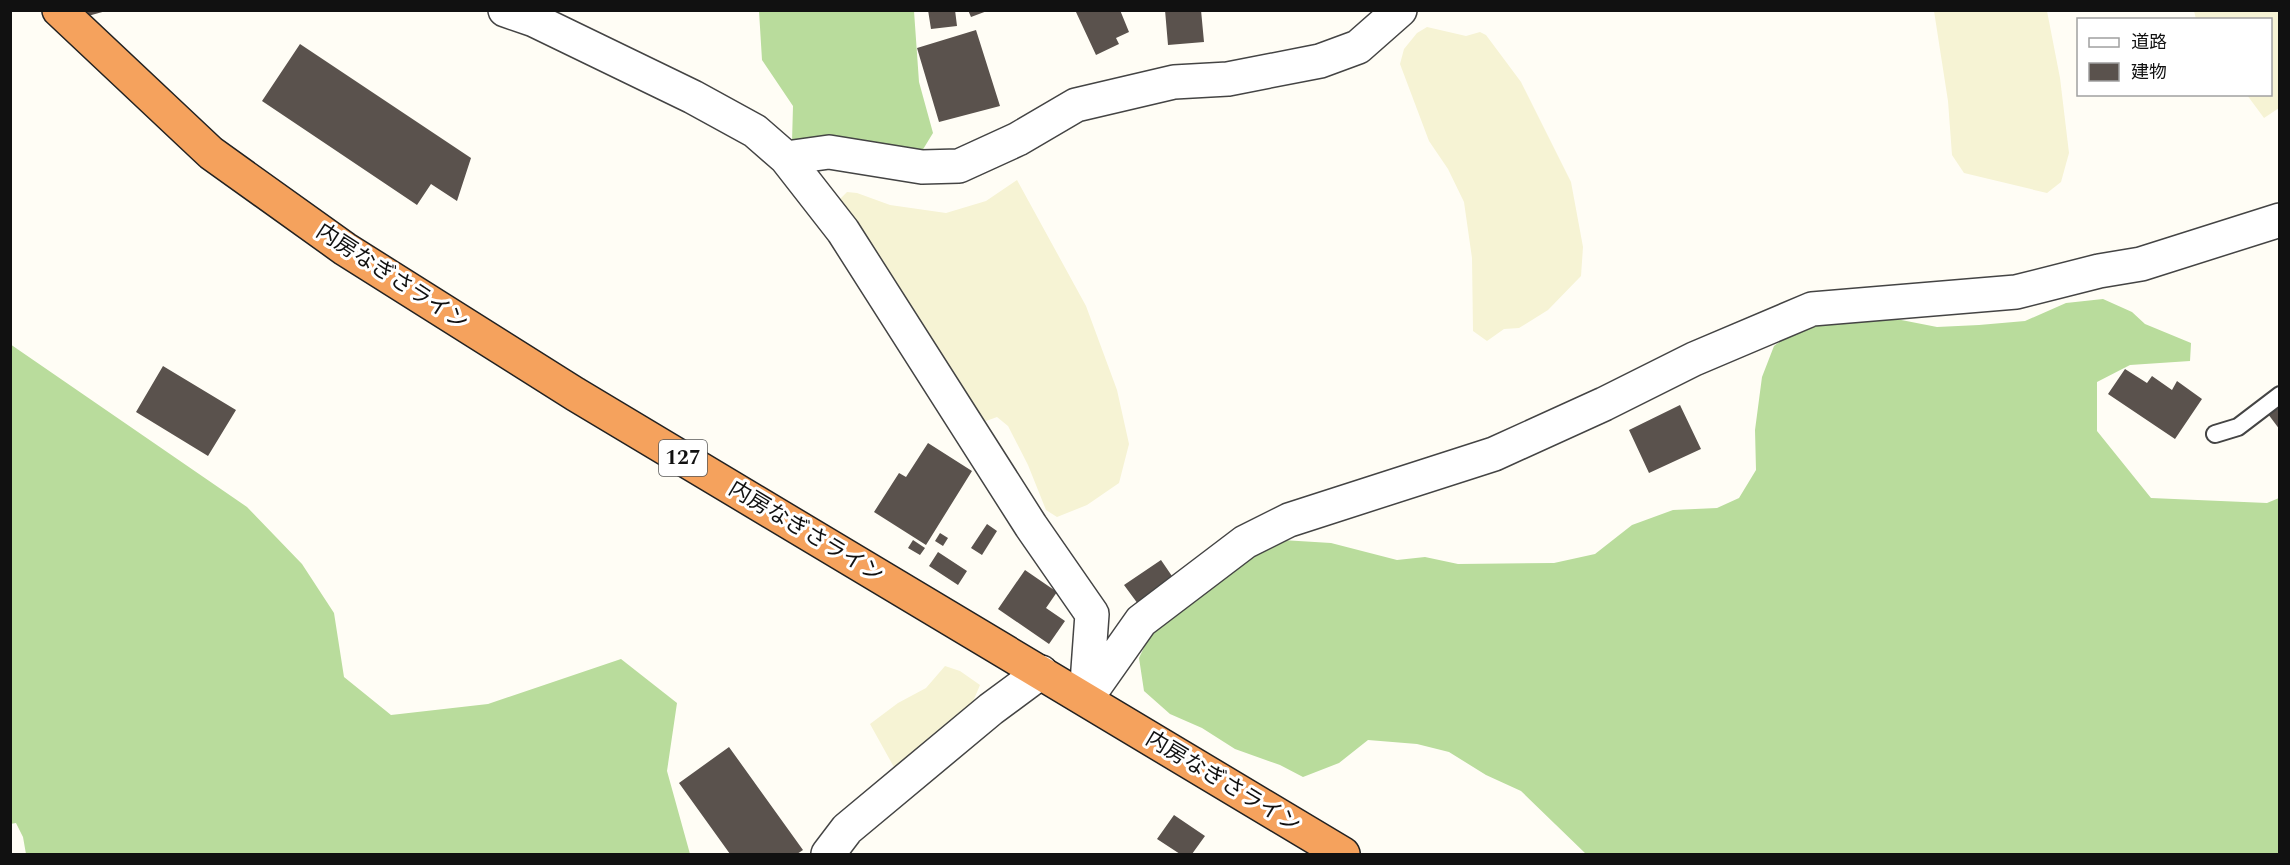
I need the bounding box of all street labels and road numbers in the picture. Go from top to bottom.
street label: 内房なぎさライン [309,215,475,339]
road number: 127 [659,440,707,476]
street label: 内房なぎさライン [722,473,890,591]
street label: 内房なぎさライン [1139,723,1307,841]

